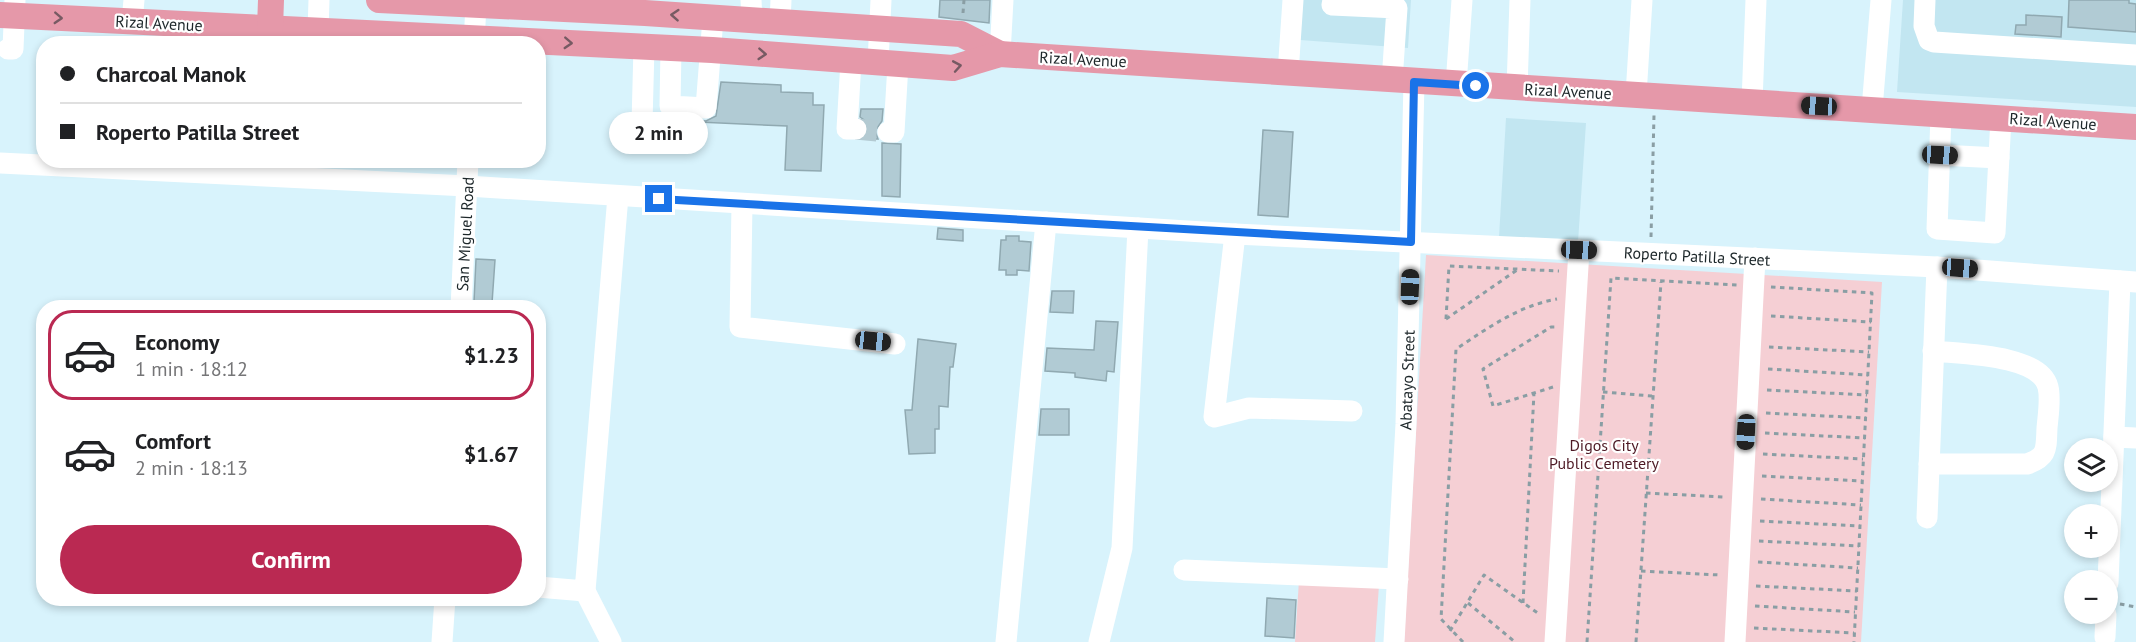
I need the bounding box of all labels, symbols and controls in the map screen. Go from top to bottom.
one-way arrow [671,9,680,22]
one-way arrow [54,11,63,24]
street label: Rizal Avenue [115,11,203,35]
one-way arrow [563,36,572,49]
one-way arrow [758,47,767,60]
street label: Rizal Avenue [1039,47,1127,71]
text: Charcoal Manok [96,60,246,88]
one-way arrow [952,60,961,72]
route start [1462,72,1489,99]
street label: Rizal Avenue [1524,79,1612,103]
car [1801,96,1837,116]
street label: Rizal Avenue [2009,108,2097,134]
callout: 2 min [610,112,708,154]
text: Roperto Patilla Street [96,118,299,146]
text: 2 min [634,120,683,146]
car [1922,145,1958,165]
street label: San Miguel Road [452,176,478,292]
route end [645,185,672,212]
car [1561,240,1597,260]
street label: Roperto Patilla Street [1623,242,1771,270]
car [1941,258,1979,278]
car [1400,269,1420,305]
icon: car [63,328,117,382]
text: Economy [135,328,219,356]
street label: Abatayo Street [1395,329,1419,430]
car [854,330,892,352]
text: $1.23 [464,341,519,369]
text: 1 min · 18:12 [135,356,248,382]
car [1736,414,1756,450]
icon: car [63,427,117,481]
text: Comfort [135,427,211,455]
park label: Digos City Public Cemetery [1549,435,1659,473]
map controls [2064,438,2118,624]
button: layers [2064,438,2118,492]
text: $1.67 [464,440,519,468]
text: 2 min · 18:13 [135,455,248,481]
button: + [2064,504,2118,558]
button: Confirm [60,525,522,594]
button: − [2064,570,2118,624]

